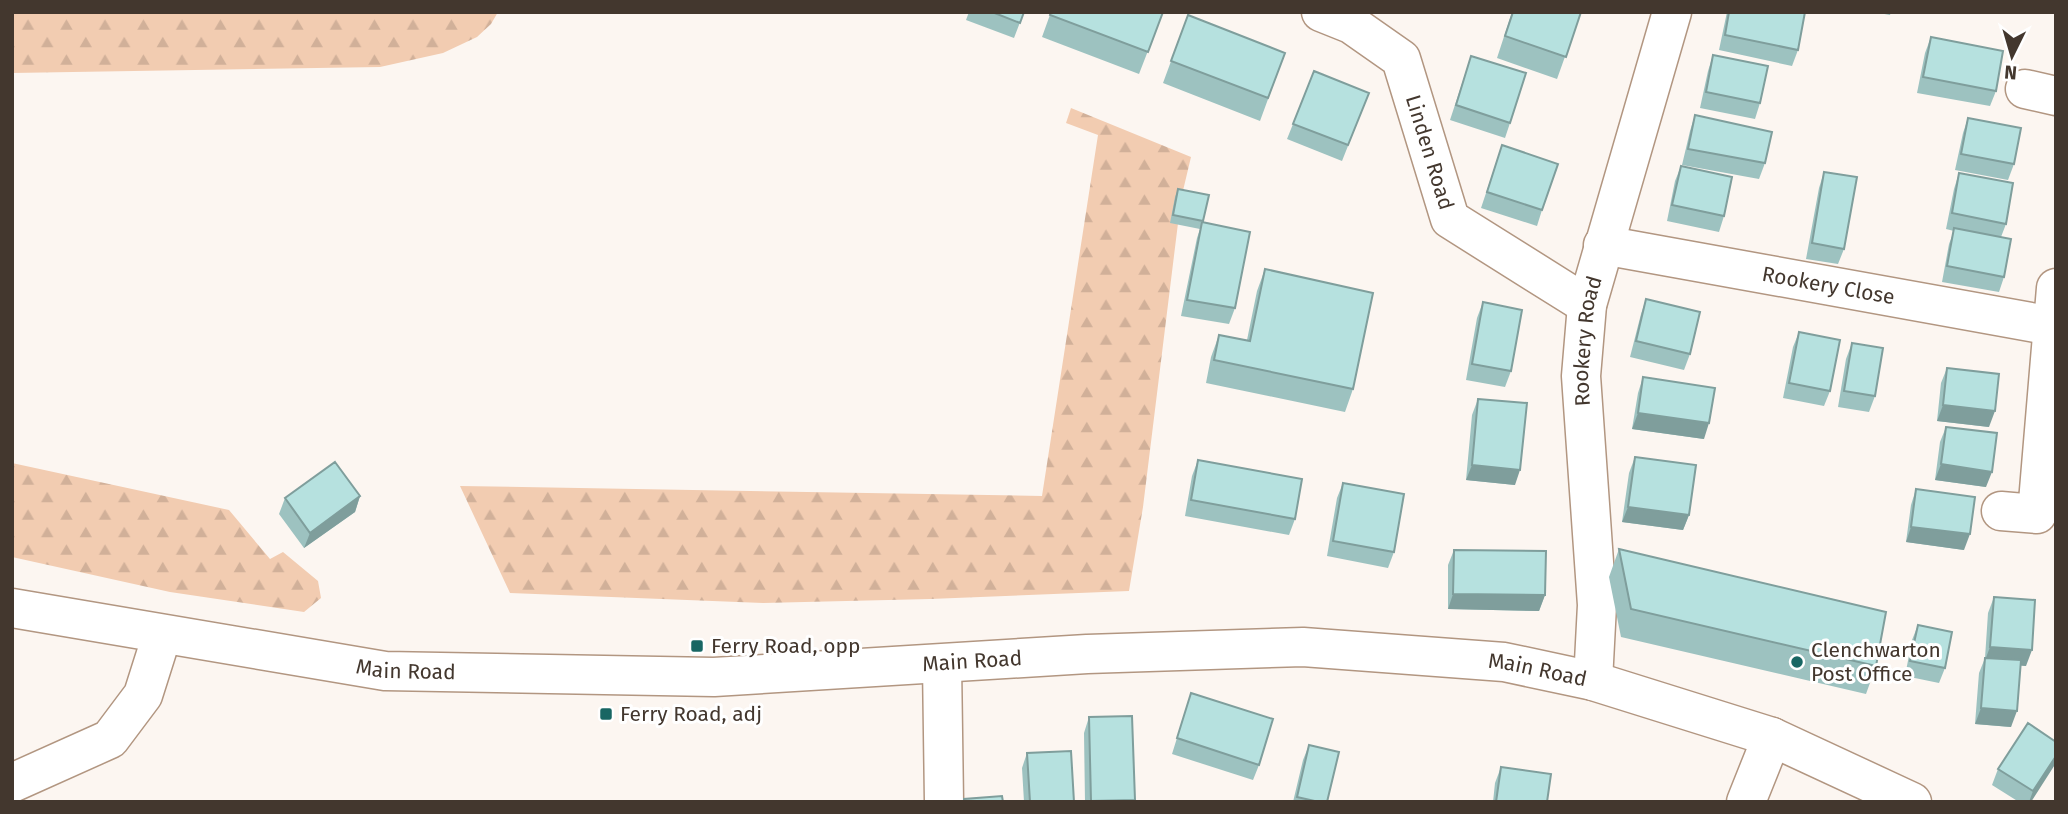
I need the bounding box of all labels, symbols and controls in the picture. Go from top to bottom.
north arrow [1977,21,2047,91]
text: N [2003,60,2018,84]
street label: Linden Road [1400,92,1459,213]
street label: Rookery Close [1760,261,1897,310]
street label: Rookery Road [1568,273,1608,407]
place label: Ferry Road, opp [711,633,860,659]
place label: Clenchwarton Post Office [1811,637,1941,687]
marker: Ferry Road, opp [689,638,705,654]
street label: Main Road [921,645,1023,677]
street label: Main Road [1487,648,1589,692]
street label: Main Road [354,653,456,685]
marker: Clenchwarton Post Office [1789,654,1805,670]
place label: Ferry Road, adj [620,701,762,727]
marker: Ferry Road, adj [598,706,614,722]

